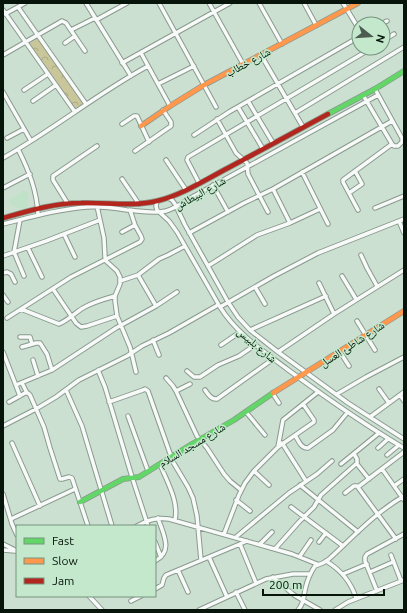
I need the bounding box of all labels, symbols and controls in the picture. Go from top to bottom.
north arrow [351,16,391,56]
text: N [374,33,388,45]
street label: شارع خطاب [224,45,273,80]
street label: شارع البيطاش [172,174,228,213]
street label: شارع شاطئ العسل [318,319,387,370]
street label: شارع بلبيس [234,325,279,366]
street label: شارع مسجد السلام [157,421,228,470]
legend [16,525,156,597]
text: Fast [52,534,74,547]
text: Slow [52,554,78,567]
scale bar [263,571,384,597]
text: Jam [52,574,74,587]
text: 200 m [269,578,302,591]

